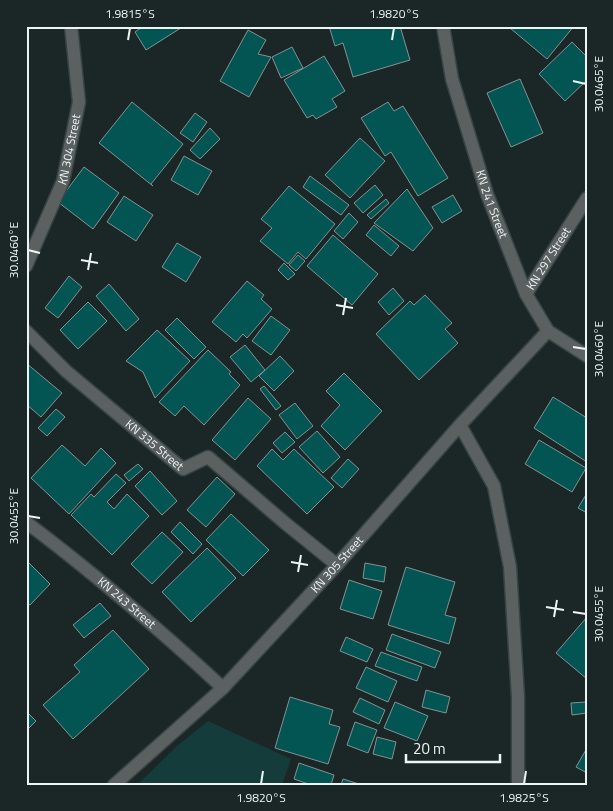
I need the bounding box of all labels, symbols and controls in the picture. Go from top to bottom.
text: 1.9815°S [105,4,155,23]
text: 1.9820°S [369,4,419,23]
text: 30.0465°E [589,56,608,112]
street label: KN 304 Street [52,112,85,188]
street label: KN 241 Street [471,167,514,242]
text: 30.0460°E [4,222,23,278]
street label: KN 297 Street [521,222,576,294]
text: 30.0460°E [589,321,608,377]
street label: KN 335 Street [121,415,189,475]
text: 30.0455°E [4,488,23,544]
street label: KN 305 Street [306,531,368,597]
street label: KN 243 Street [94,572,161,633]
text: 30.0455°E [589,586,608,642]
scale bar [406,731,499,763]
text: 20 m [413,737,446,760]
text: 1.9820°S [236,788,286,807]
text: 1.9825°S [499,788,549,807]

